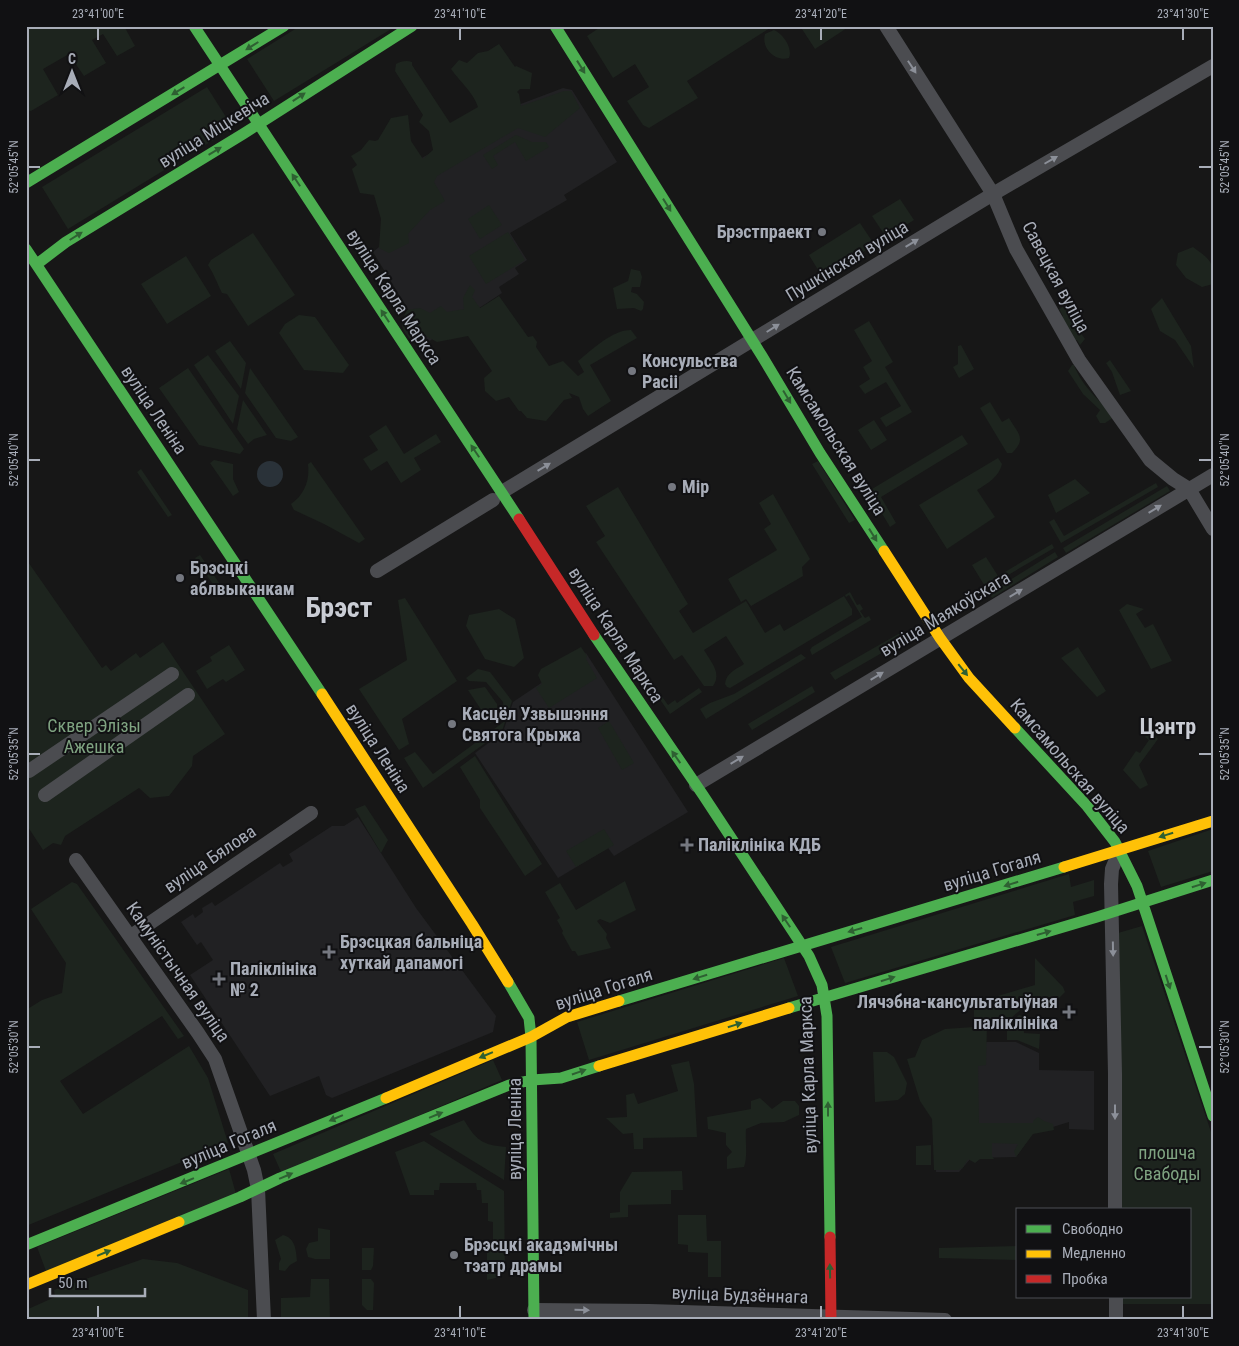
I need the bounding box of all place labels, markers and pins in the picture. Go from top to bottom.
place label: Брэстпраект [717,221,812,242]
marker: Брэстпраект [816,226,828,238]
place label: Консульства Расіі [642,350,738,392]
marker: Консульства Расіі [626,365,638,377]
place label: Мір [682,476,709,497]
marker: Мір [666,481,678,493]
place label: Брэсцкі аблвыканкам [190,557,295,599]
marker: Брэсцкі аблвыканкам [174,572,186,584]
place label: Касцёл Узвышэння Святога Крыжа [462,703,608,745]
marker: Касцёл Узвышэння Святога Крыжа [446,718,458,730]
place label: Паліклініка КДБ [698,834,821,855]
marker: Паліклініка КДБ [680,838,694,852]
place label: Брэсцкая бальніца хуткай дапамогі [340,931,482,973]
marker: Брэсцкая бальніца хуткай дапамогі [322,945,336,959]
place label: Паліклініка № 2 [230,958,317,1000]
marker: Паліклініка № 2 [212,972,226,986]
place label: Лячэбна-кансультатыўная паліклініка [857,991,1058,1033]
marker: Лячэбна-кансультатыўная паліклініка [1062,1005,1076,1019]
place label: Брэсцкі акадэмічны тэатр драмы [464,1234,618,1276]
marker: Брэсцкі акадэмічны тэатр драмы [448,1249,460,1261]

